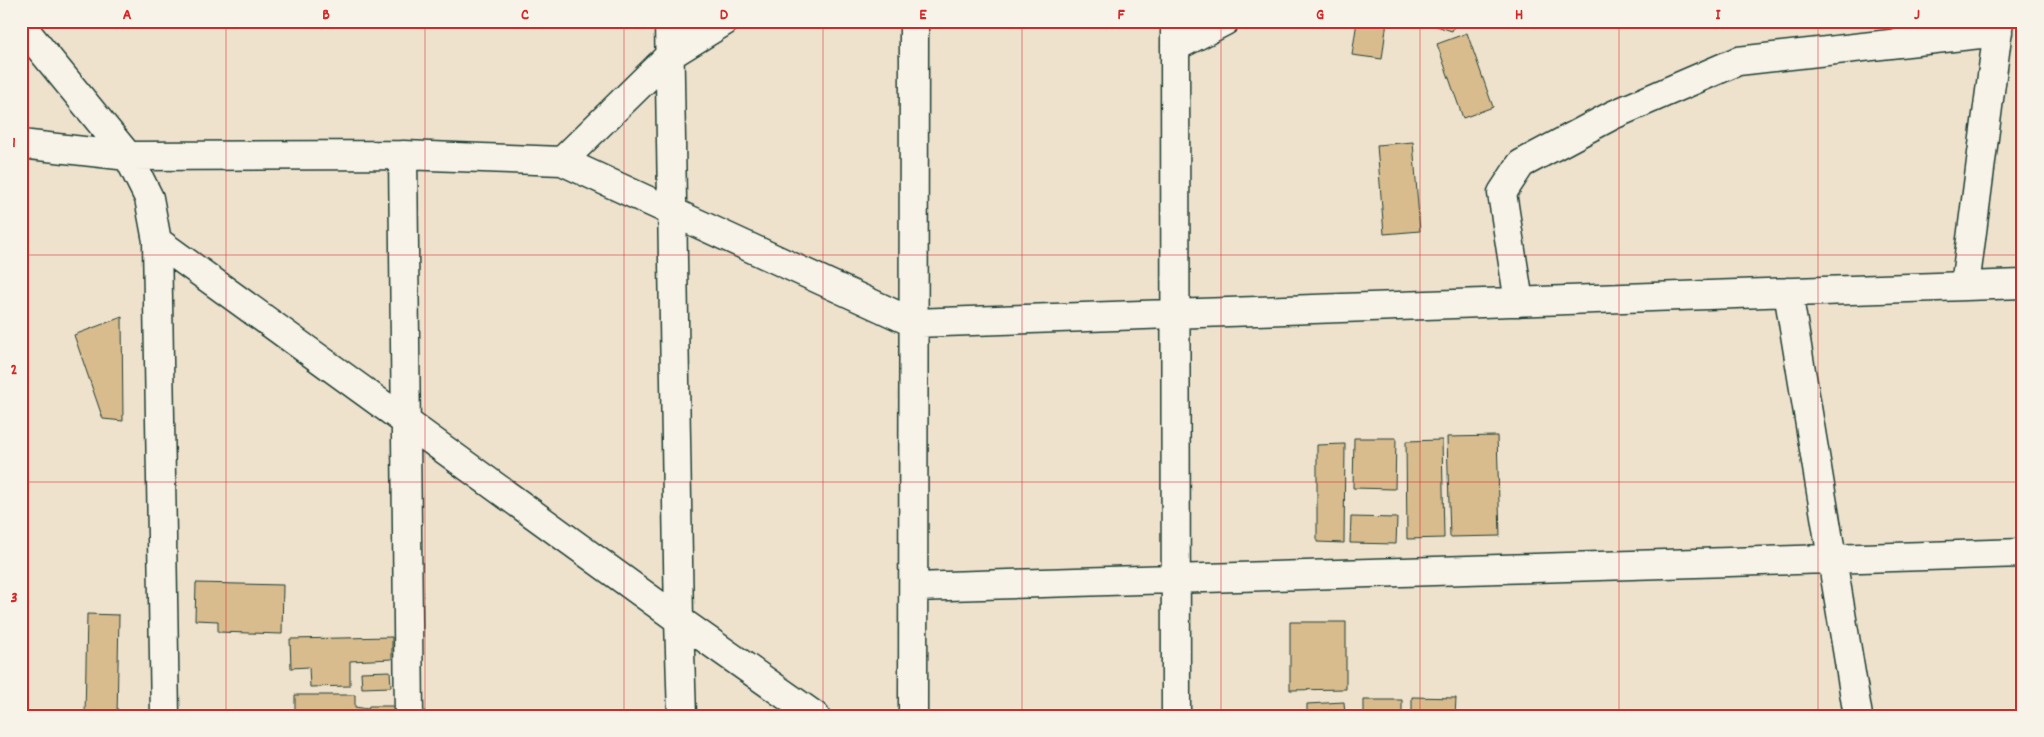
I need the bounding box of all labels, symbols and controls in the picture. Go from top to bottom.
text: A [123,4,132,27]
text: B [322,4,330,27]
text: C [521,4,529,27]
text: D [720,4,729,27]
text: E [919,4,927,27]
text: F [1117,4,1125,27]
text: G [1316,4,1324,27]
text: H [1515,4,1523,27]
text: I [1716,4,1722,27]
text: J [1914,4,1920,27]
text: 1 [12,132,16,155]
text: 2 [11,359,18,382]
text: 3 [10,587,18,610]

